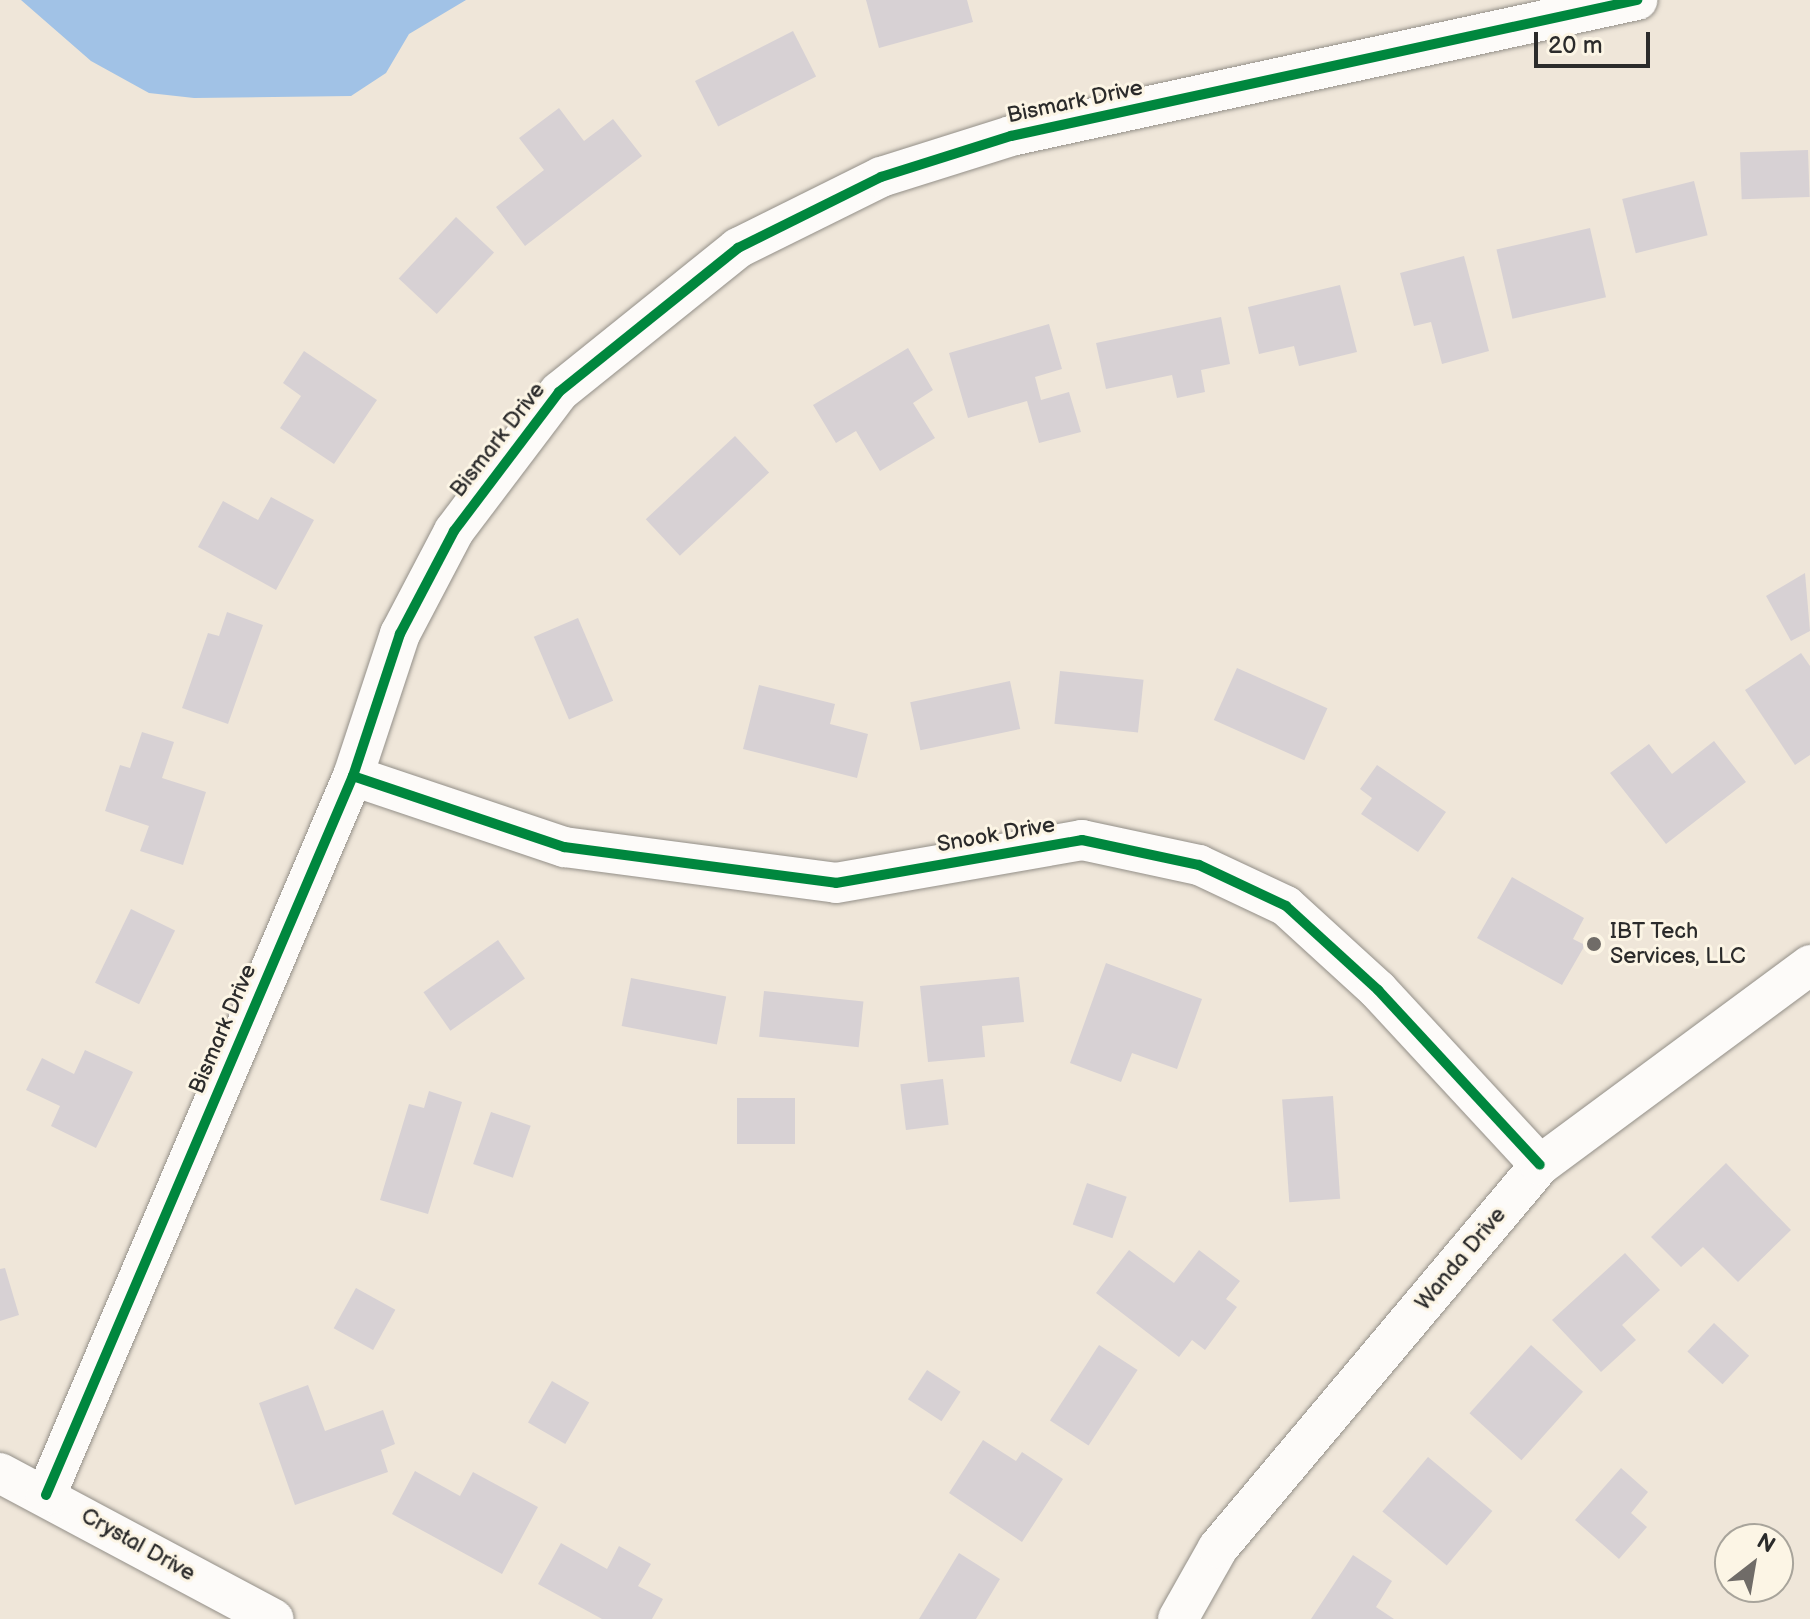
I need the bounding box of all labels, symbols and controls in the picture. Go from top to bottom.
scale bar [1538,16,1654,66]
text: 20 m [1548,31,1603,60]
street label: Bismark Drive [1005,75,1145,129]
street label: Bismark Drive [445,377,551,503]
street label: Snook Drive [935,812,1057,858]
place label: IBT Tech Services, LLC [1610,918,1746,970]
marker: IBT Tech Services, LLC [1585,935,1603,953]
street label: Bismark Drive [184,960,262,1098]
street label: Wanda Drive [1410,1202,1512,1316]
street label: Crystal Drive [76,1503,200,1587]
north arrow [1714,1523,1794,1603]
text: N [1752,1528,1780,1560]

